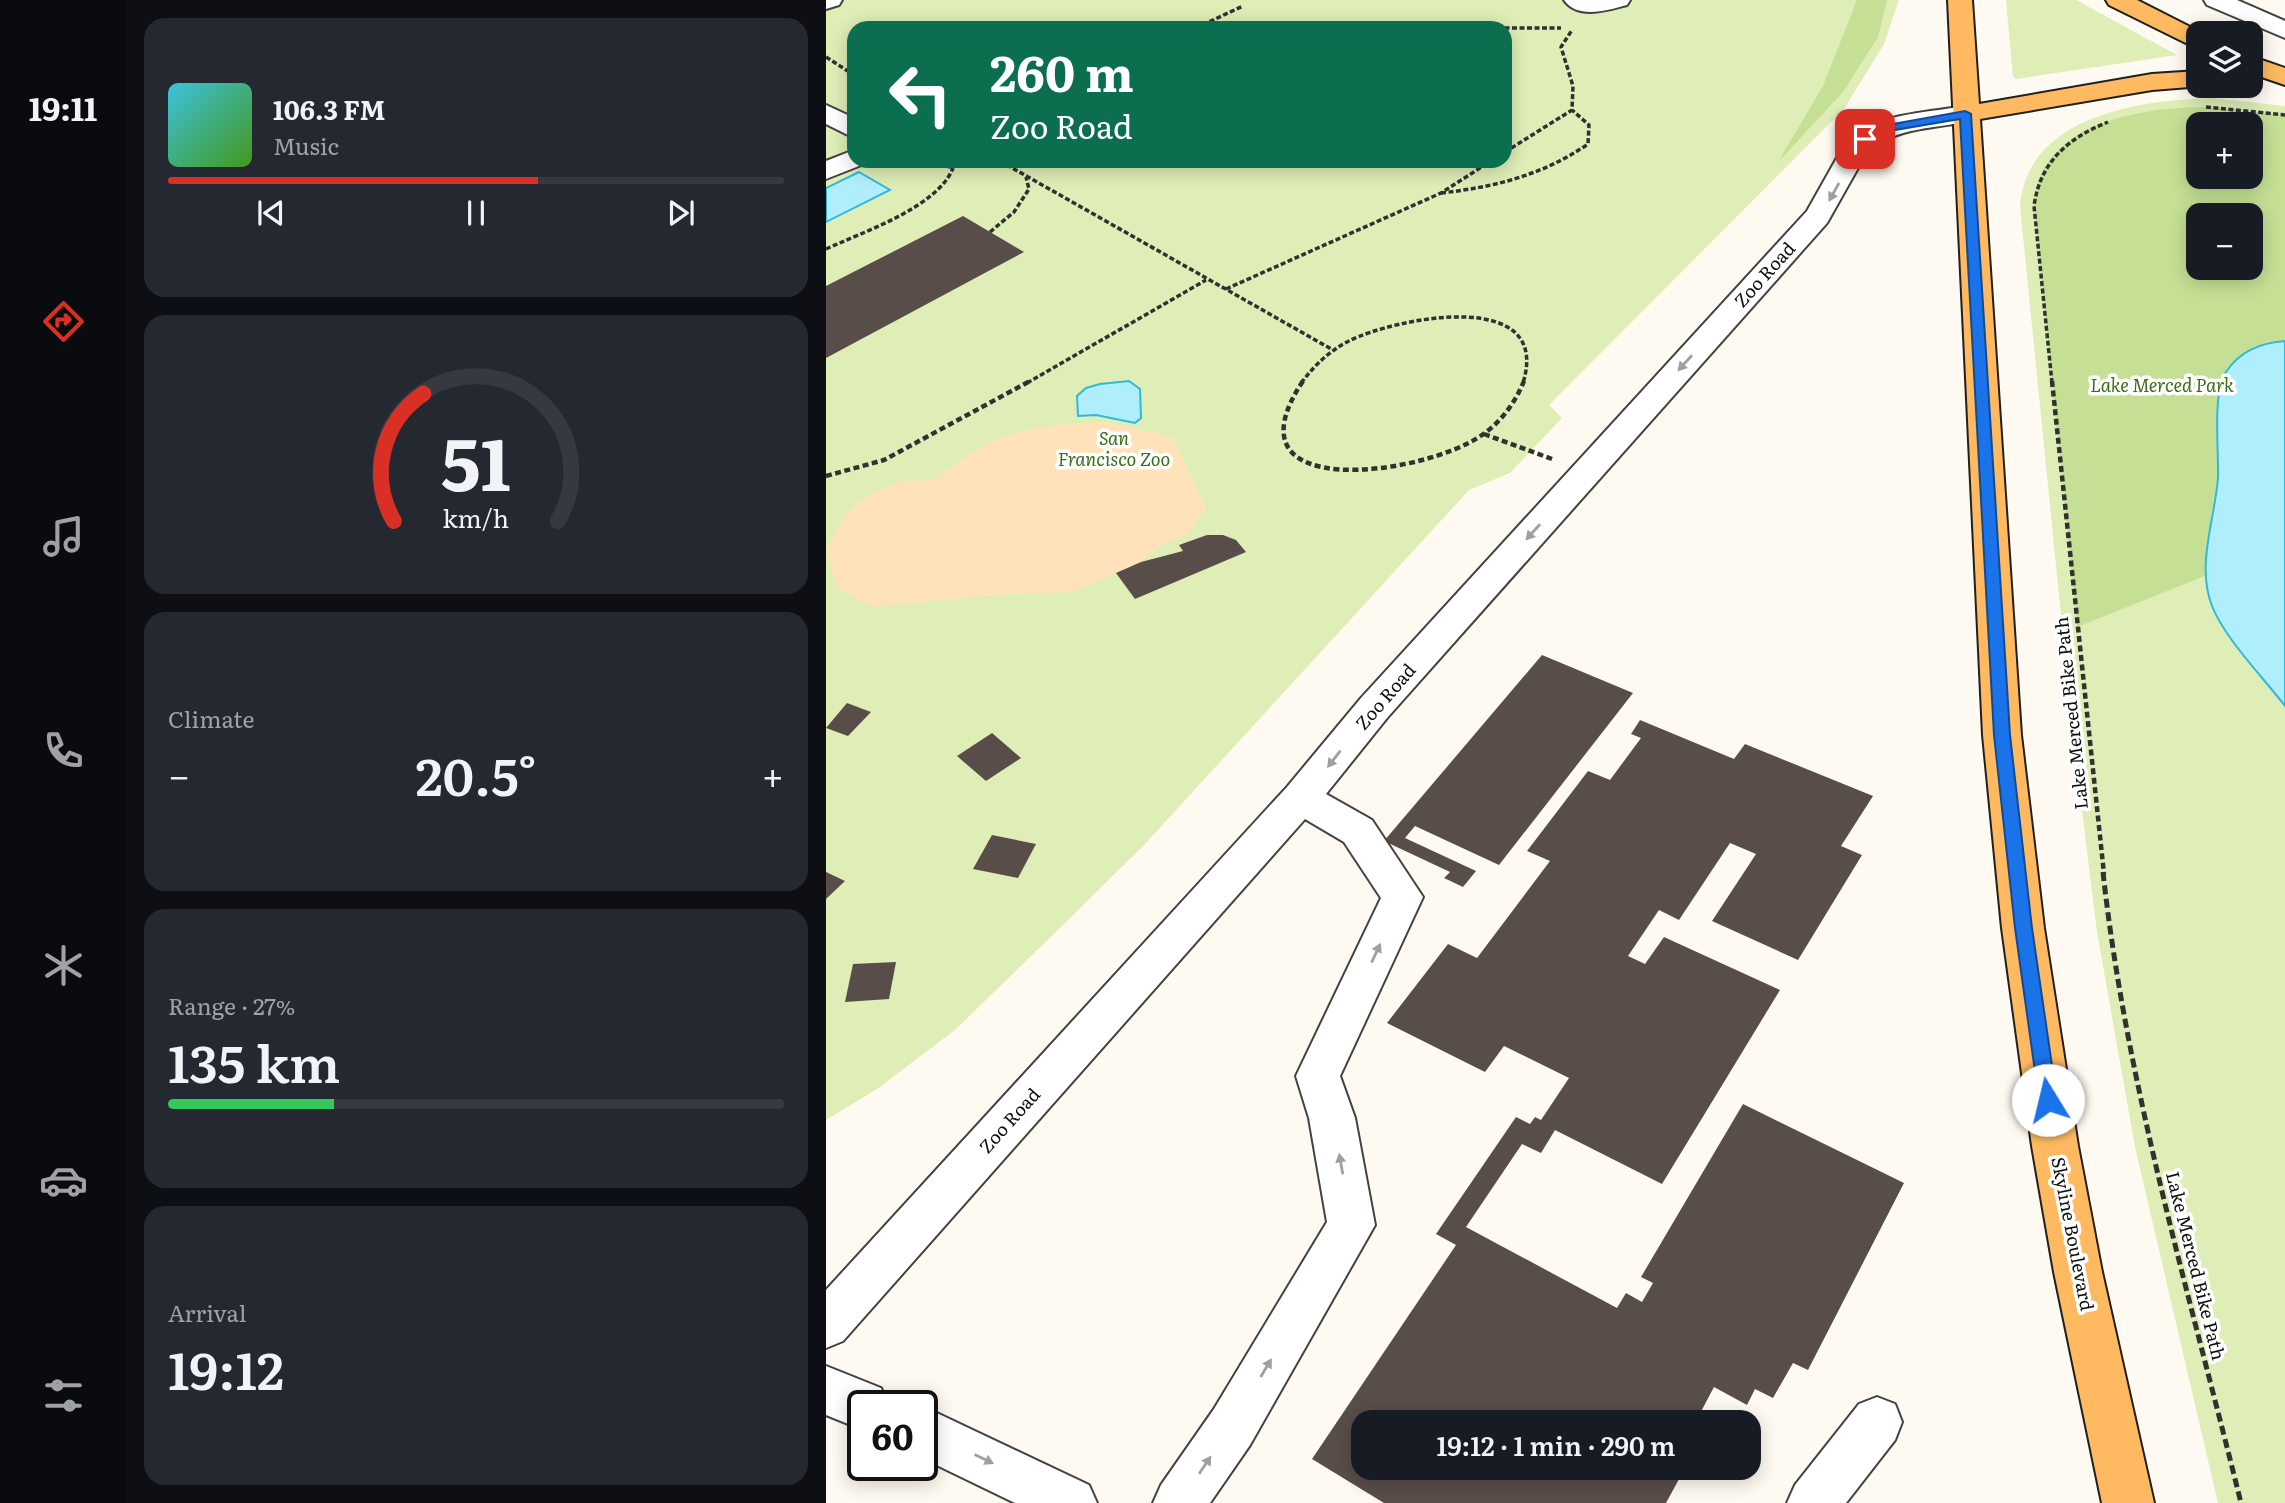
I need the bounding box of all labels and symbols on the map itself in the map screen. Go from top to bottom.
pin [1835,109,1895,169]
one-way arrow [1828,183,1840,202]
street label: Zoo Road [1727,235,1801,313]
one-way arrow [1677,354,1693,372]
park label: Lake Merced Park [2090,371,2234,398]
park label: San Francisco Zoo [1058,424,1170,472]
one-way arrow [1525,523,1541,540]
street label: Lake Merced Bike Path [2047,615,2094,811]
street label: Zoo Road [1348,657,1421,735]
one-way arrow [1327,749,1342,767]
one-way arrow [1370,943,1381,963]
position arrow [2011,1063,2085,1137]
street label: Zoo Road [972,1081,1046,1159]
one-way arrow [1335,1153,1346,1175]
street label: Skyline Boulevard [2045,1154,2102,1313]
street label: Lake Merced Bike Path [2160,1168,2233,1363]
one-way arrow [1260,1358,1273,1377]
speed limit sign: 60 [847,1390,938,1481]
one-way arrow [974,1454,994,1465]
one-way arrow [1199,1455,1212,1475]

